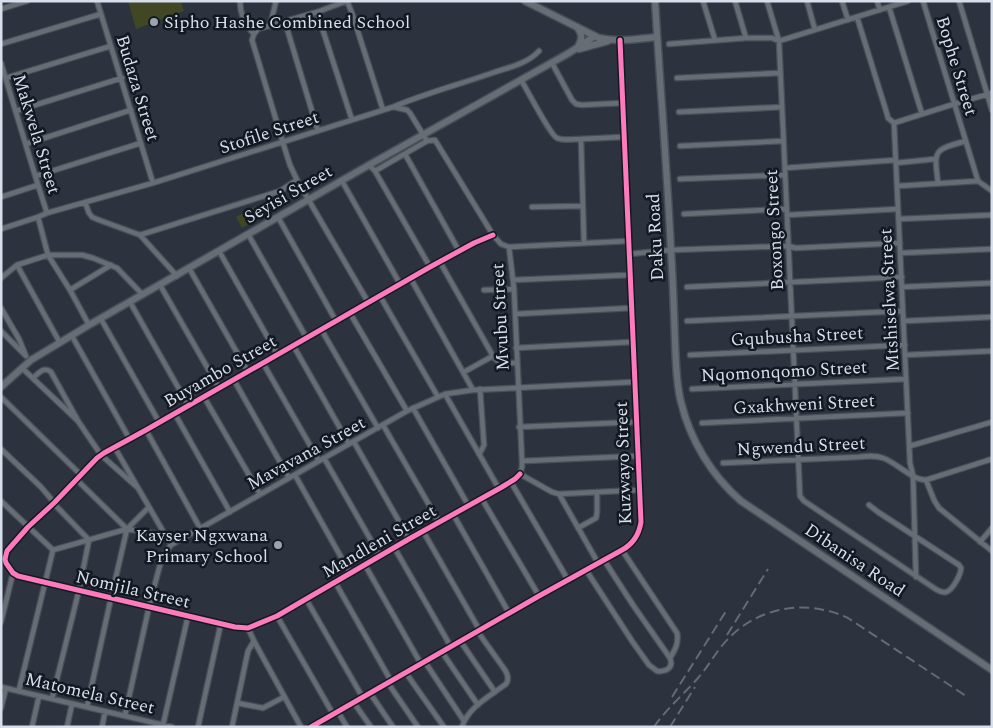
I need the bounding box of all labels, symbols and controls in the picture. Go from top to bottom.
place label: Sipho Hashe Combined School [164,9,410,36]
street label: Bophe Street [929,13,984,119]
marker: Sipho Hashe Combined School [148,16,160,28]
street label: Budaza Street [109,32,166,145]
street label: Makwela Street [5,71,68,197]
street label: Stofile Street [216,104,322,161]
street label: Seyisi Street [239,158,337,231]
street label: Boxongo Street [758,169,791,291]
street label: Daku Road [640,192,671,281]
street label: Mtshiselwa Street [872,228,907,372]
street label: Mvubu Street [484,262,517,372]
street label: Gqubusha Street [730,320,864,353]
street label: Buyambo Street [159,328,282,415]
street label: Nqomonqomo Street [700,354,868,389]
street label: Gxakhweni Street [733,387,875,422]
street label: Kuzwayo Street [608,401,639,525]
street label: Mavavana Street [242,410,370,497]
street label: Ngwendu Street [736,430,866,463]
street label: Mandleni Street [317,498,442,585]
street label: Dibanisa Road [799,517,910,604]
place label: Kayser Ngxwana Primary School [135,522,268,570]
marker: Kayser Ngxwana Primary School [272,539,284,551]
street label: Nomjila Street [73,563,193,616]
street label: Matomela Street [22,665,157,722]

